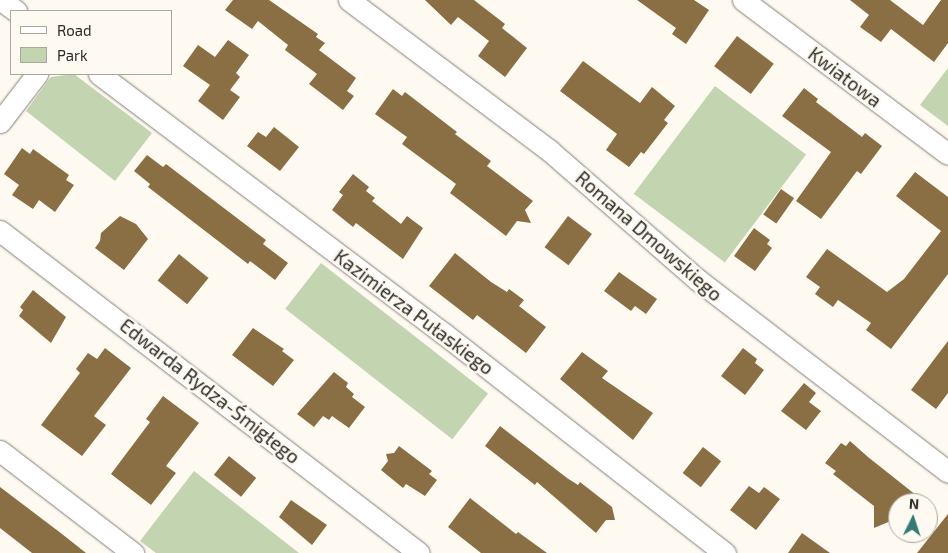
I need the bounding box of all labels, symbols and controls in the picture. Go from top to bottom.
legend [10,10,172,75]
text: Road [57,21,92,39]
street label: Kwiatowa [804,42,886,112]
text: Park [57,46,88,64]
street label: Romana Dmowskiego [571,166,727,306]
street label: Kazimierza Pułaskiego [330,245,498,379]
street label: Edwarda Rydza-Śmigłego [116,314,304,468]
north arrow [888,493,938,543]
text: N [908,495,920,512]

